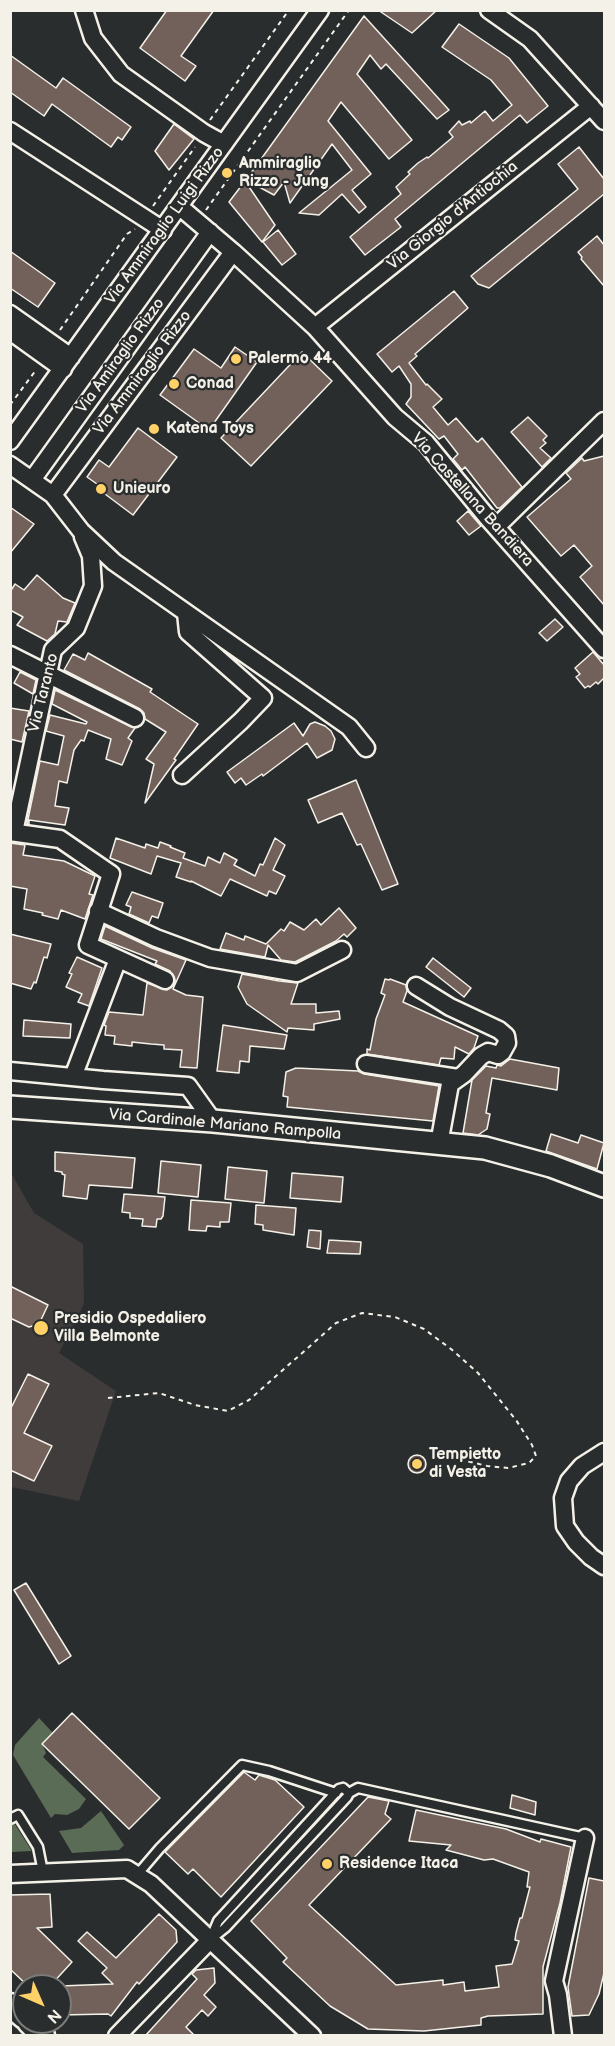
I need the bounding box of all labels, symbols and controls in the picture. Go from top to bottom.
street label: Via Ammiraglio Luigi Rizzo [101,144,229,308]
place label: Ammiraglio Rizzo - Jung [239,154,329,192]
street label: Via Giorgio d'Antiochia [384,158,522,274]
marker: Ammiraglio Rizzo - Jung [220,166,234,180]
street label: Via Amiraglio Rizzo [73,295,169,417]
street label: Via Ammiraglio Rizzo [90,307,196,439]
place label: Palermo 44 [248,349,332,369]
marker: Palermo 44 [229,352,243,366]
place label: Conad [186,374,234,394]
marker: Conad [167,377,181,391]
place label: Katena Toys [166,419,254,439]
marker: Katena Toys [147,422,161,436]
street label: Via Castellana Bandiera [407,429,537,571]
place label: Unieuro [113,479,171,499]
marker: Unieuro [94,482,108,496]
street label: Via Taranto [25,651,63,735]
street label: Via Cardinale Mariano Rampolla [108,1105,342,1145]
place label: Presidio Ospedaliero Villa Belmonte [54,1309,206,1347]
marker: Presidio Ospedaliero Villa Belmonte [32,1319,50,1337]
place label: Tempietto di Vesta [429,1445,501,1483]
marker: Tempietto di Vesta [410,1457,424,1471]
place label: Residence Itaca [339,1854,458,1874]
marker: Residence Itaca [320,1857,334,1871]
north arrow [12,1974,72,2034]
text: N [43,2005,65,2027]

